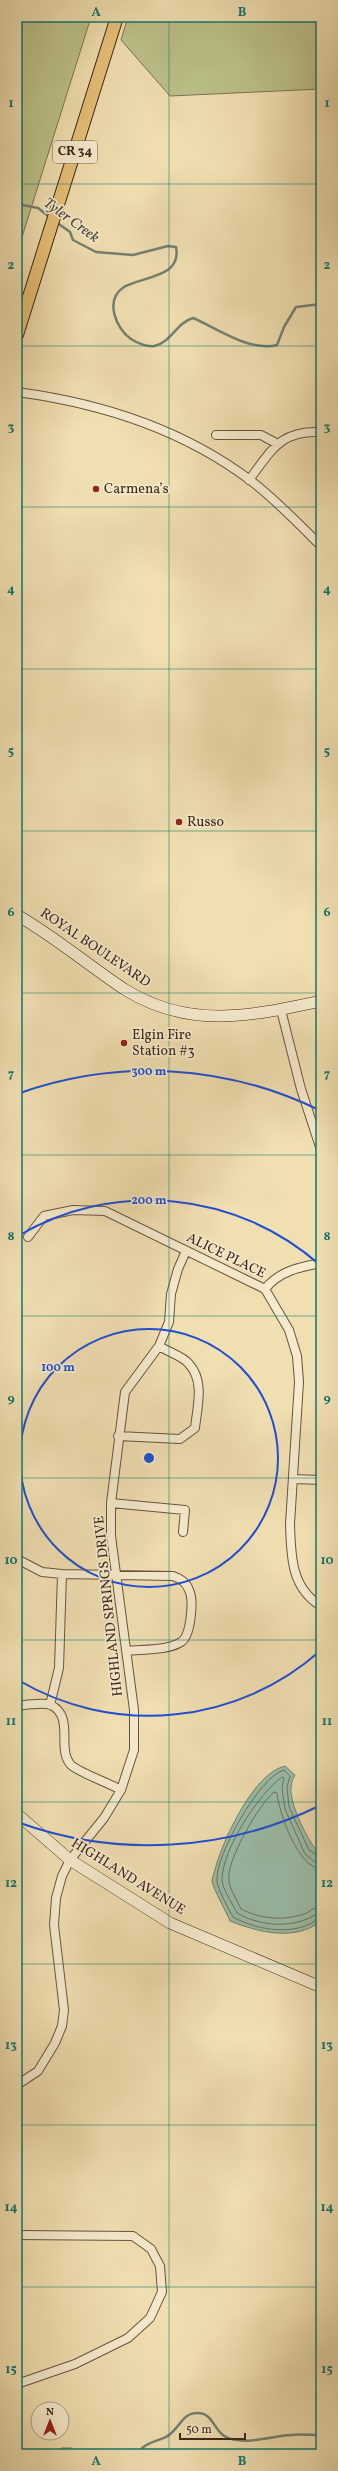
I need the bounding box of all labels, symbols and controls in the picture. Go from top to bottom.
text: A [91,4,101,22]
text: B [238,4,247,22]
text: 1 [8,95,14,113]
text: 1 [324,95,330,113]
road number: CR 34 [53,141,97,163]
water label: Tyler Creek [39,193,103,249]
text: 2 [8,257,15,275]
text: 2 [324,257,331,275]
text: 3 [8,419,15,437]
text: 3 [324,419,331,437]
place label: Carmena’s [104,480,169,499]
marker: Carmena’s [91,484,101,494]
text: 4 [7,581,15,599]
text: 4 [323,581,331,599]
text: 5 [8,743,14,761]
text: 5 [324,743,330,761]
place label: Russo [187,813,224,832]
marker: Russo [174,817,184,827]
text: 6 [7,904,15,922]
street label: ROYAL BOULEVARD [36,904,154,992]
text: 6 [323,904,331,922]
place label: Elgin Fire Station #3 [132,1026,195,1061]
marker: Elgin Fire Station #3 [119,1038,129,1048]
text: 300 m [132,1064,167,1080]
text: 7 [8,1066,14,1084]
text: 7 [324,1066,330,1084]
text: 200 m [131,1193,167,1209]
text: 8 [7,1228,15,1246]
text: 8 [323,1228,331,1246]
street label: ALICE PLACE [183,1229,269,1283]
text: 100 m [41,1360,75,1376]
text: 9 [7,1390,15,1408]
text: 9 [323,1390,331,1408]
centre of rings [142,1451,156,1465]
street label: HIGHLAND SPRINGS DRIVE [90,1515,128,1697]
text: 10 [4,1552,18,1570]
text: 10 [320,1552,334,1570]
text: 11 [6,1713,16,1731]
text: 11 [322,1713,332,1731]
street label: HIGHLAND AVENUE [67,1834,189,1920]
text: 12 [5,1875,17,1893]
text: 12 [321,1875,333,1893]
text: 13 [5,2037,17,2055]
text: 13 [321,2037,333,2055]
text: 14 [4,2199,18,2217]
text: 14 [320,2199,334,2217]
text: 15 [5,2361,17,2379]
text: 15 [321,2361,333,2379]
north arrow [30,2401,70,2441]
text: N [46,2405,54,2420]
scale bar [180,2415,245,2441]
text: 50 m [186,2422,212,2438]
text: A [91,2453,101,2471]
text: B [238,2453,247,2471]

